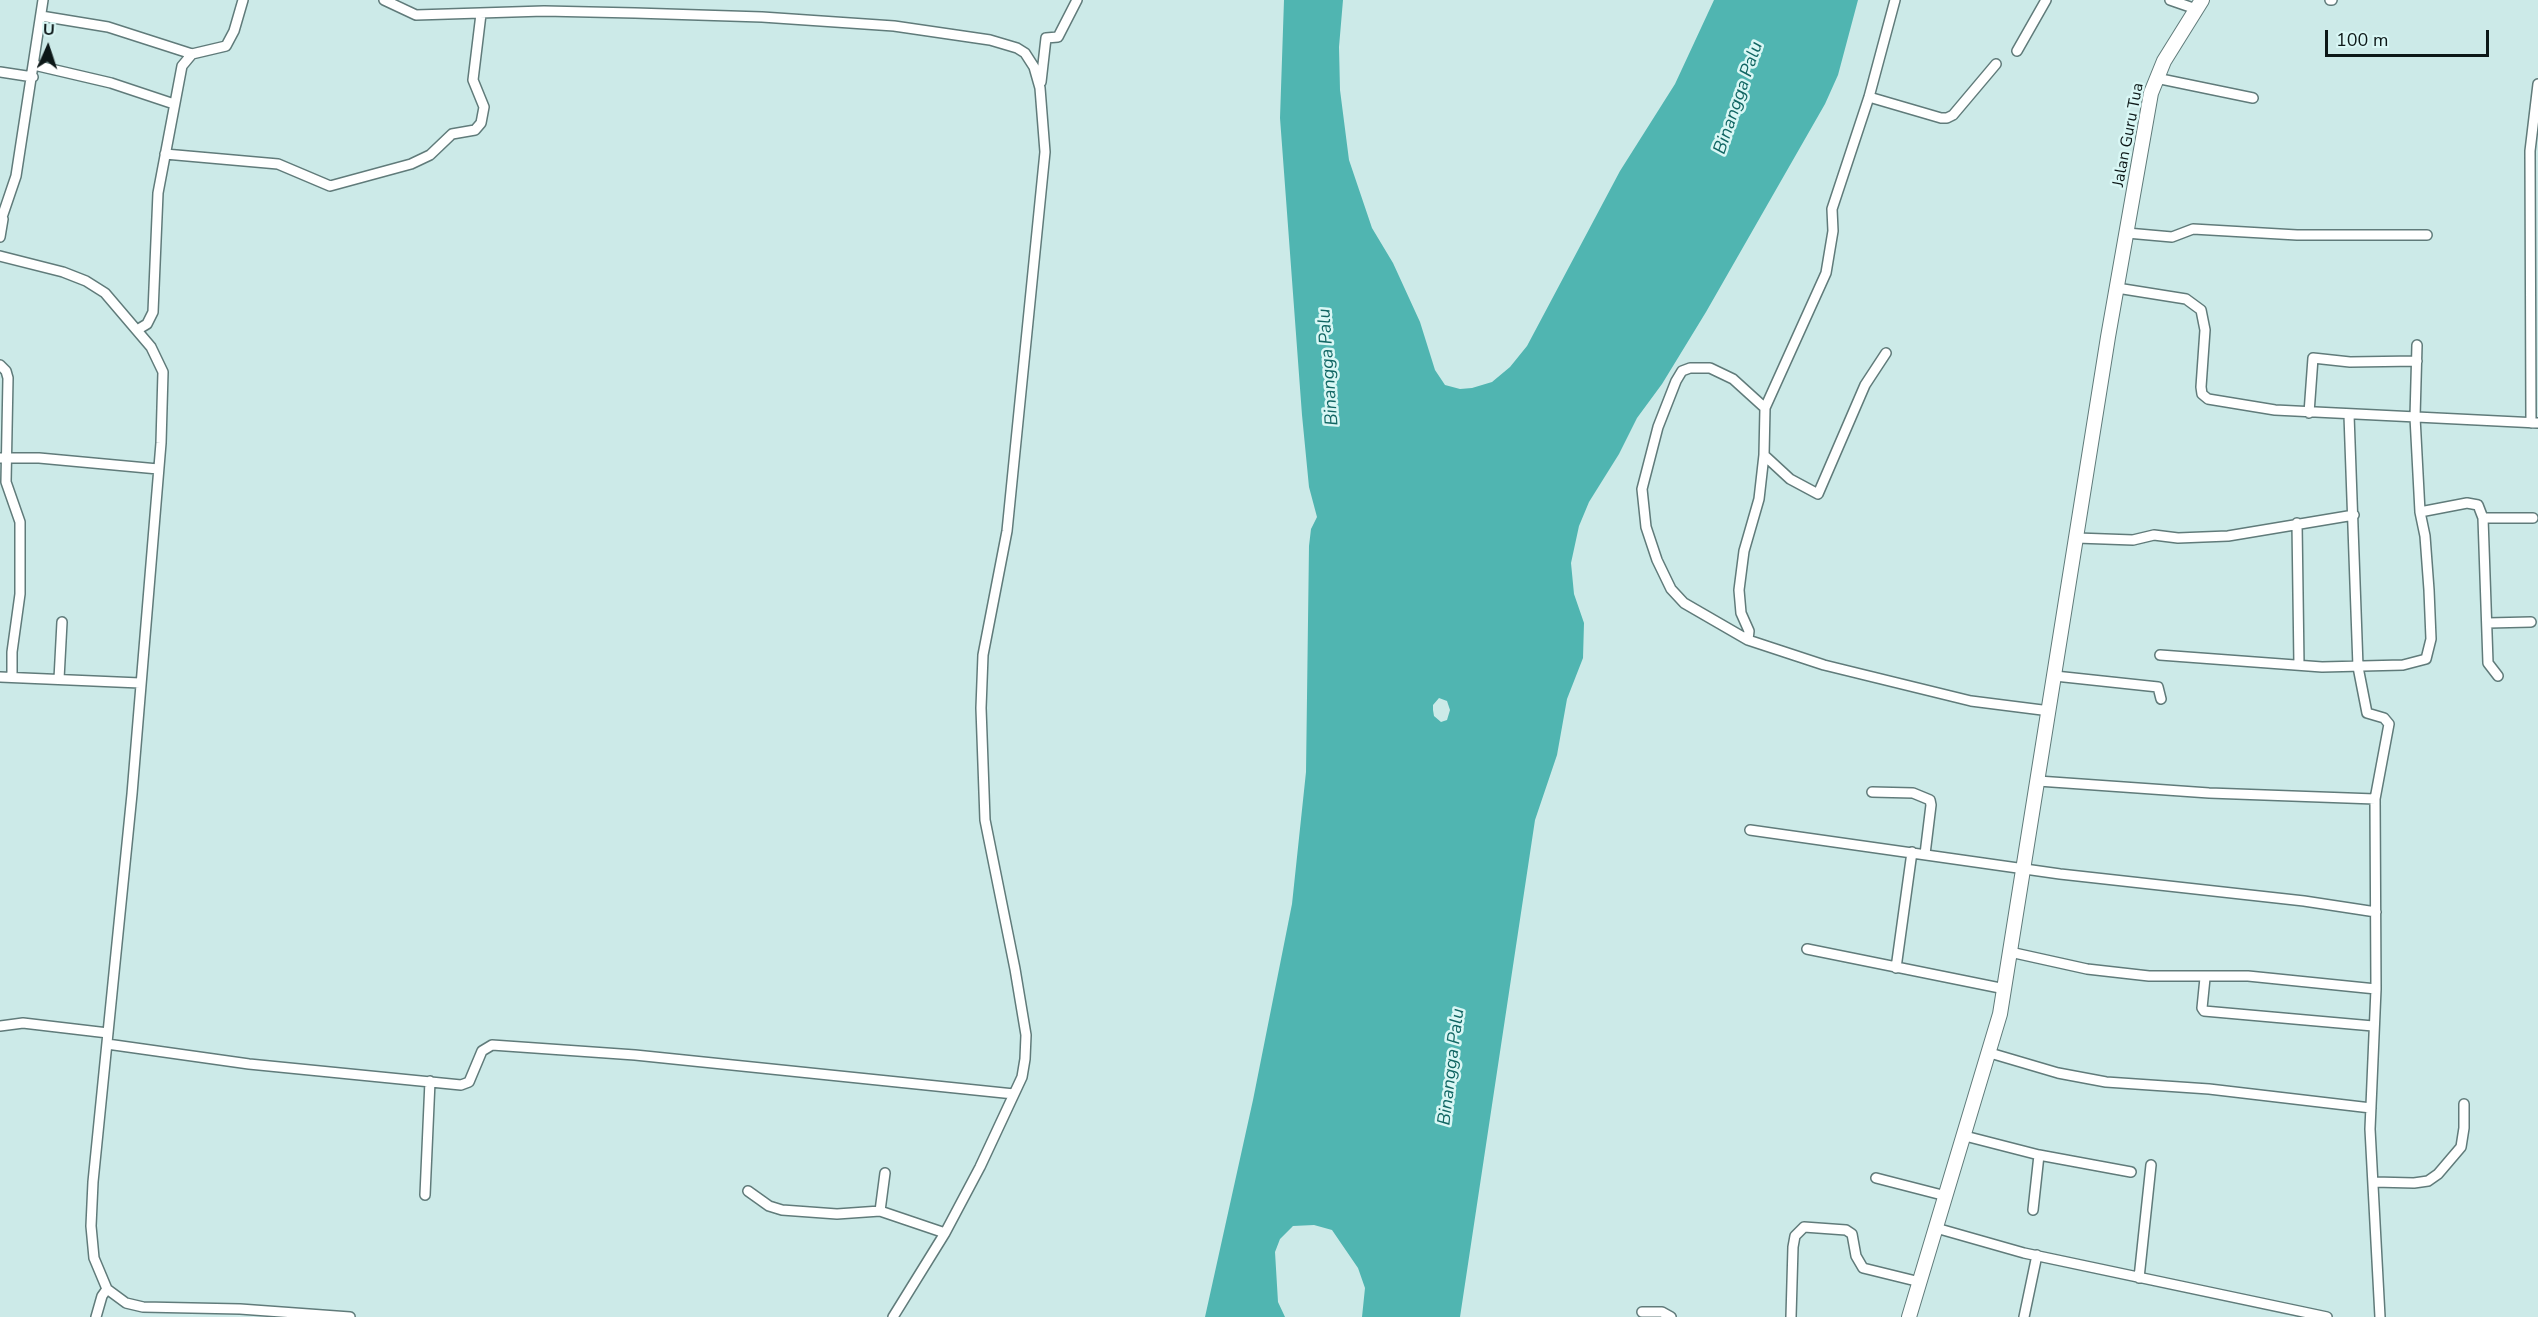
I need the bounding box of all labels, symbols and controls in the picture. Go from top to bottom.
north arrow [18,18,78,78]
scale bar [2328,18,2492,56]
text: U [42,19,55,41]
text: 100 m [2336,28,2388,52]
water label: Binangga Palu [1710,39,1768,157]
street label: Jalan Guru Tua [2110,81,2148,189]
water label: Binangga Palu [1314,308,1344,426]
water label: Binangga Palu [1434,1007,1470,1127]

